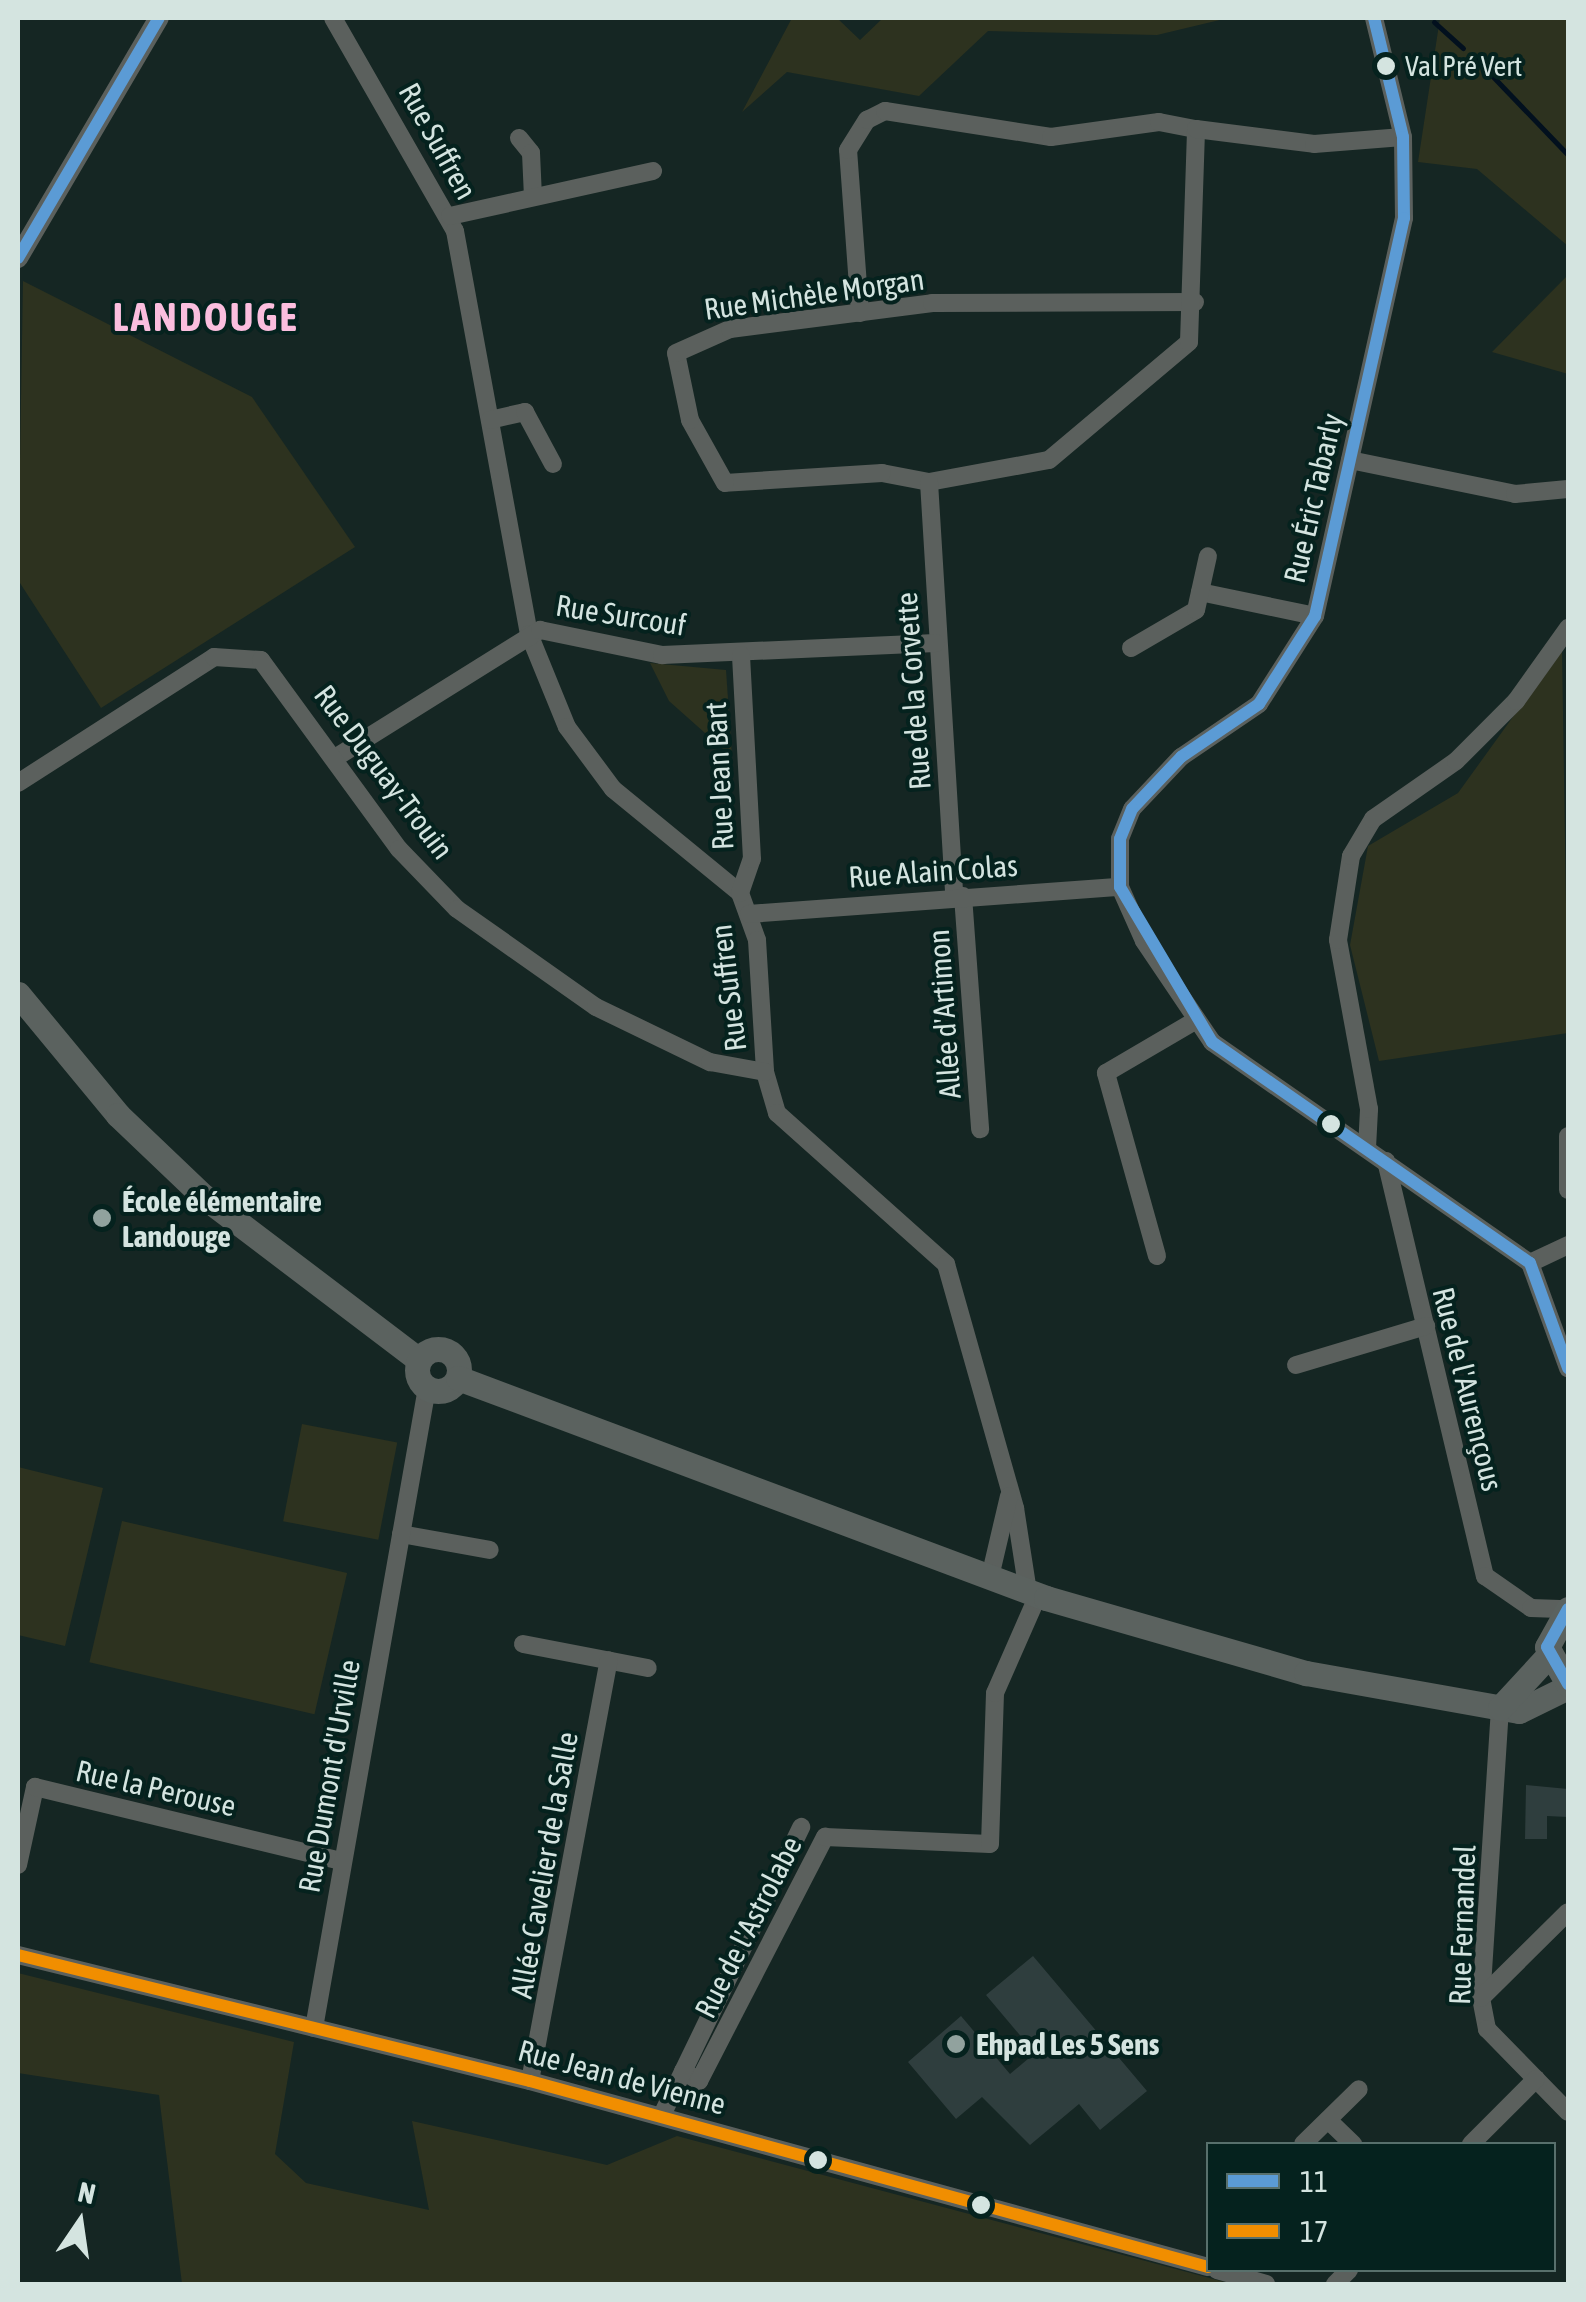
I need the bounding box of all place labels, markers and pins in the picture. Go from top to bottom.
place label: Val Pré Vert [1405,49,1522,83]
marker: Val Pré Vert [1376,56,1396,76]
unlabelled marker [1321,1114,1341,1134]
place label: École élémentaire Landouge [122,1183,322,1254]
marker: École élémentaire Landouge [91,1207,113,1229]
place label: Ehpad Les 5 Sens [976,2026,1159,2062]
marker: Ehpad Les 5 Sens [945,2033,967,2055]
unlabelled marker [808,2150,828,2170]
unlabelled marker [971,2195,991,2215]

